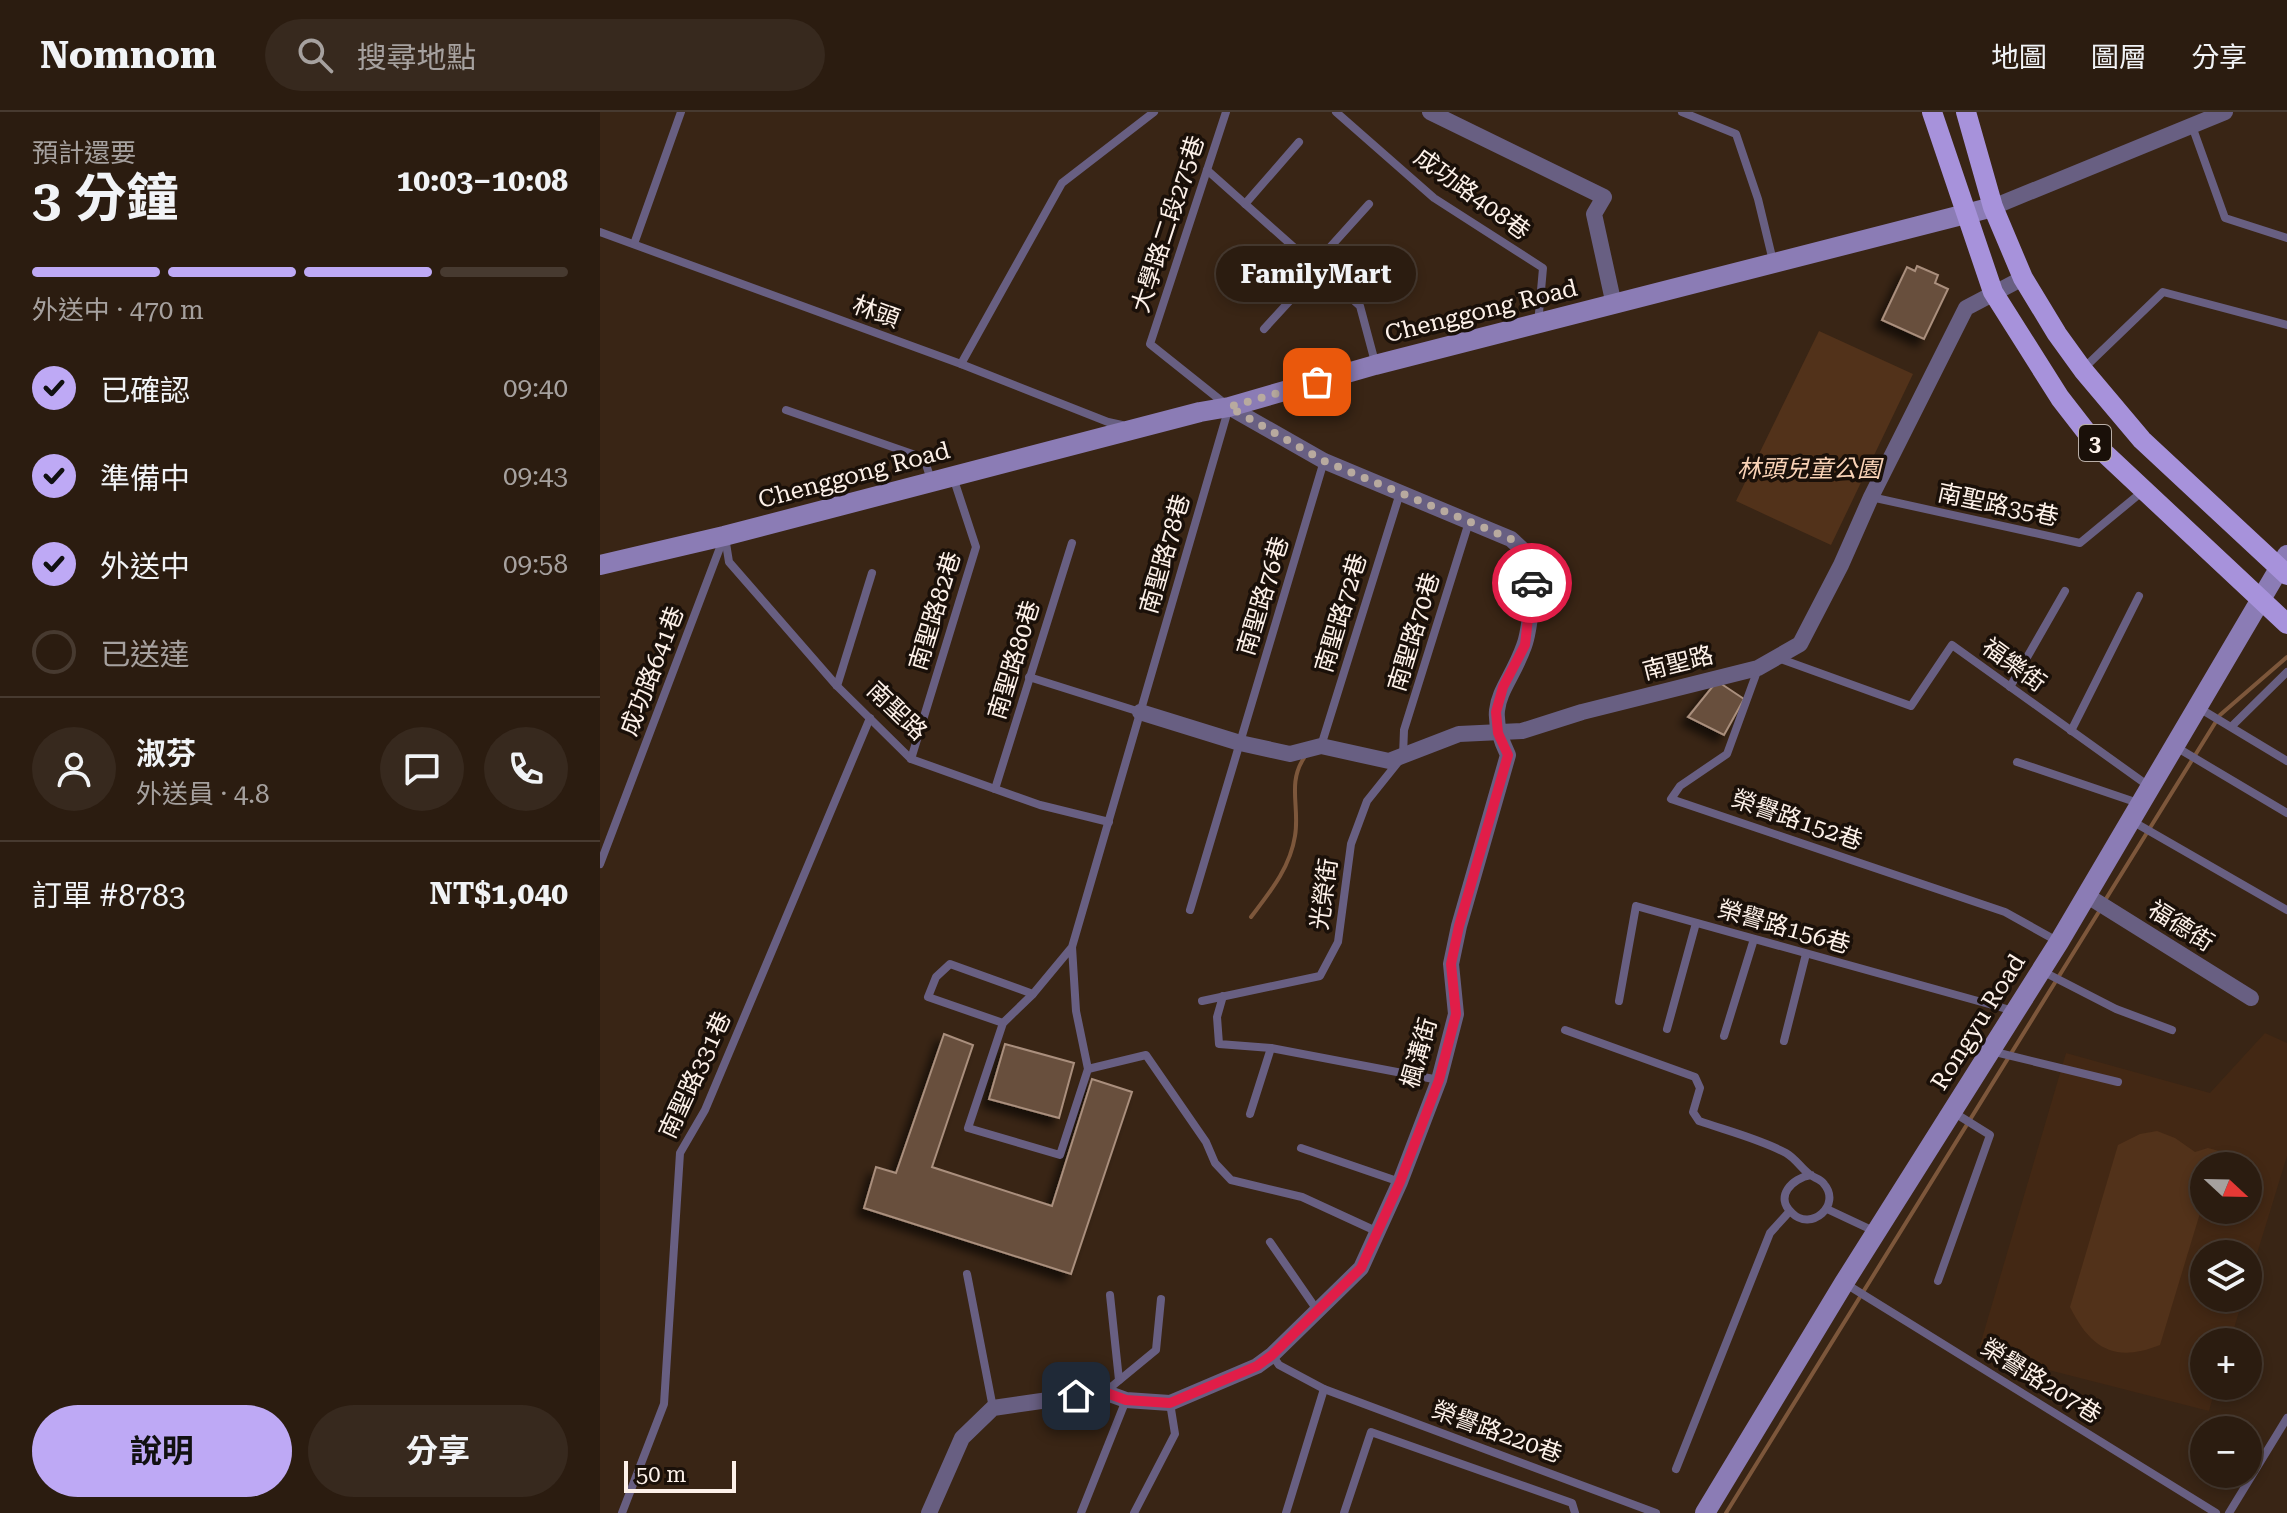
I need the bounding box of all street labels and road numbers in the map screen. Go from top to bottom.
street label: 大學路二段275巷 [1126,132,1210,316]
street label: 成功路408巷 [1409,143,1535,245]
street label: Chenggong Road [1382,274,1580,348]
street label: 林頭 [849,291,903,333]
road number: 3 [2079,425,2111,461]
street label: Chenggong Road [755,436,953,514]
street label: 南聖路35巷 [1935,479,2061,531]
street label: 南聖路78巷 [1135,491,1195,617]
street label: 南聖路76巷 [1232,533,1294,659]
street label: 南聖路82巷 [904,548,966,674]
street label: 南聖路72巷 [1310,550,1372,676]
street label: 南聖路70巷 [1383,569,1445,695]
street label: 南聖路80巷 [983,597,1045,723]
street label: 成功路641巷 [615,602,689,740]
street label: 福樂街 [1977,633,2051,697]
street label: 南聖路 [1640,641,1716,685]
street label: 南聖路 [861,676,933,746]
street label: 榮譽路152巷 [1728,785,1866,855]
street label: 光榮街 [1305,856,1343,932]
street label: 榮譽路156巷 [1715,895,1853,959]
street label: 福德街 [2143,895,2219,957]
street label: Rongyu Road [1925,949,2031,1095]
street label: 南聖路331巷 [654,1007,736,1143]
street label: 楓溝街 [1396,1015,1442,1091]
street label: 榮譽路207巷 [1976,1333,2106,1429]
street label: 榮譽路220巷 [1428,1396,1566,1468]

